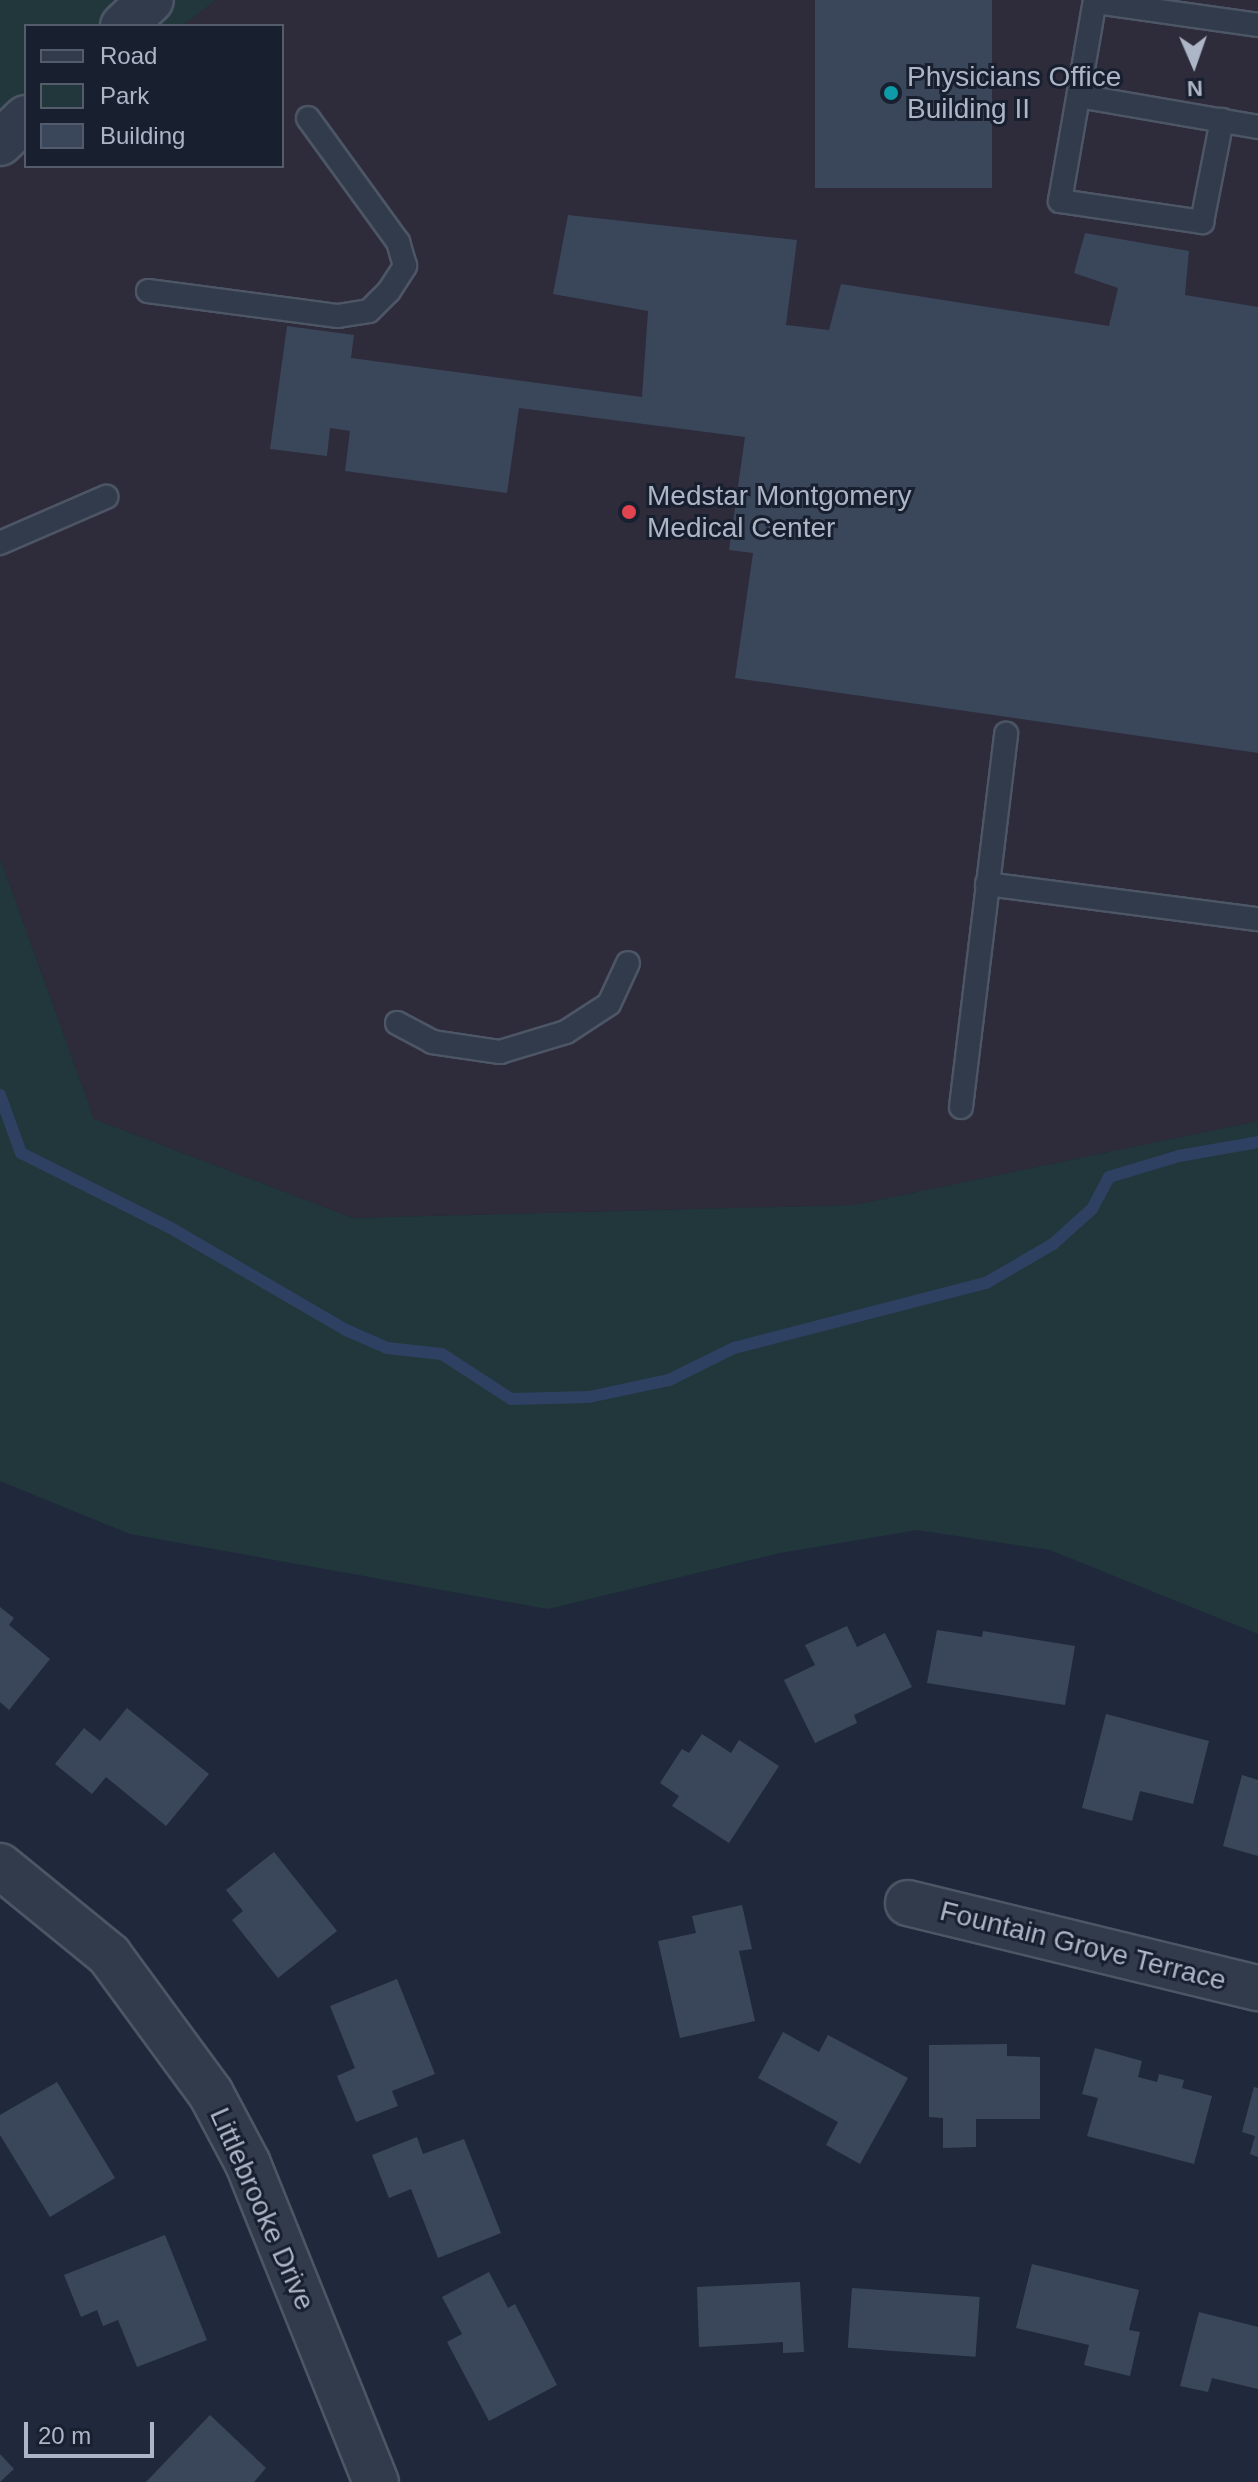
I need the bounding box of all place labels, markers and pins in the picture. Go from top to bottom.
place label: Physicians Office Building II [907,60,1121,126]
marker: Physicians Office Building II [882,84,900,102]
place label: Medstar Montgomery Medical Center [647,479,912,545]
marker: Medstar Montgomery Medical Center [618,501,640,523]

